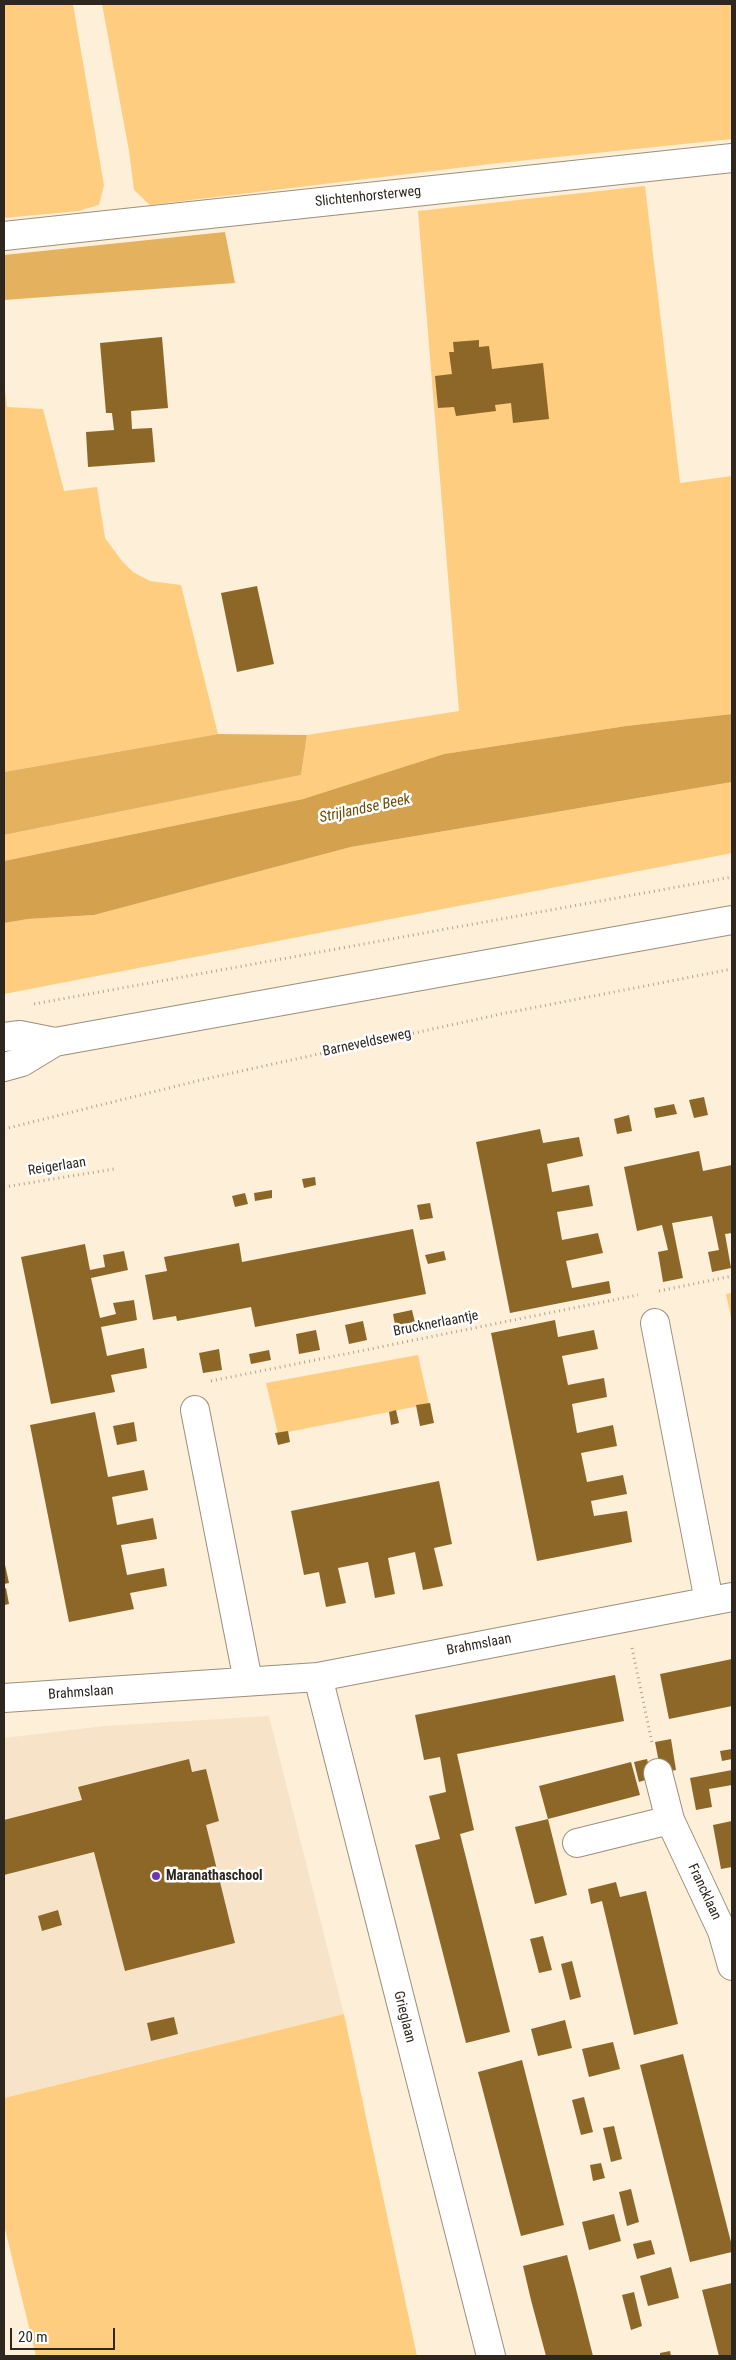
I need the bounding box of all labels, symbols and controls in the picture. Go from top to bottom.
street label: Slichtenhorsterweg [314,183,422,211]
water label: Strijlandse Beek [318,791,412,827]
street label: Barneveldseweg [321,1025,413,1061]
street label: Reigerlaan [27,1154,87,1180]
street label: Brucknerlaantje [392,1308,480,1340]
street label: Brahmslaan [445,1631,513,1659]
street label: Brahmslaan [48,1682,114,1704]
street label: Francklaan [684,1861,724,1923]
place label: Maranathaschool [166,1868,263,1884]
marker: Maranathaschool [150,1870,162,1882]
street label: Grieglaan [389,1989,419,2045]
scale bar [12,2318,118,2350]
text: 20 m [18,2328,48,2346]

